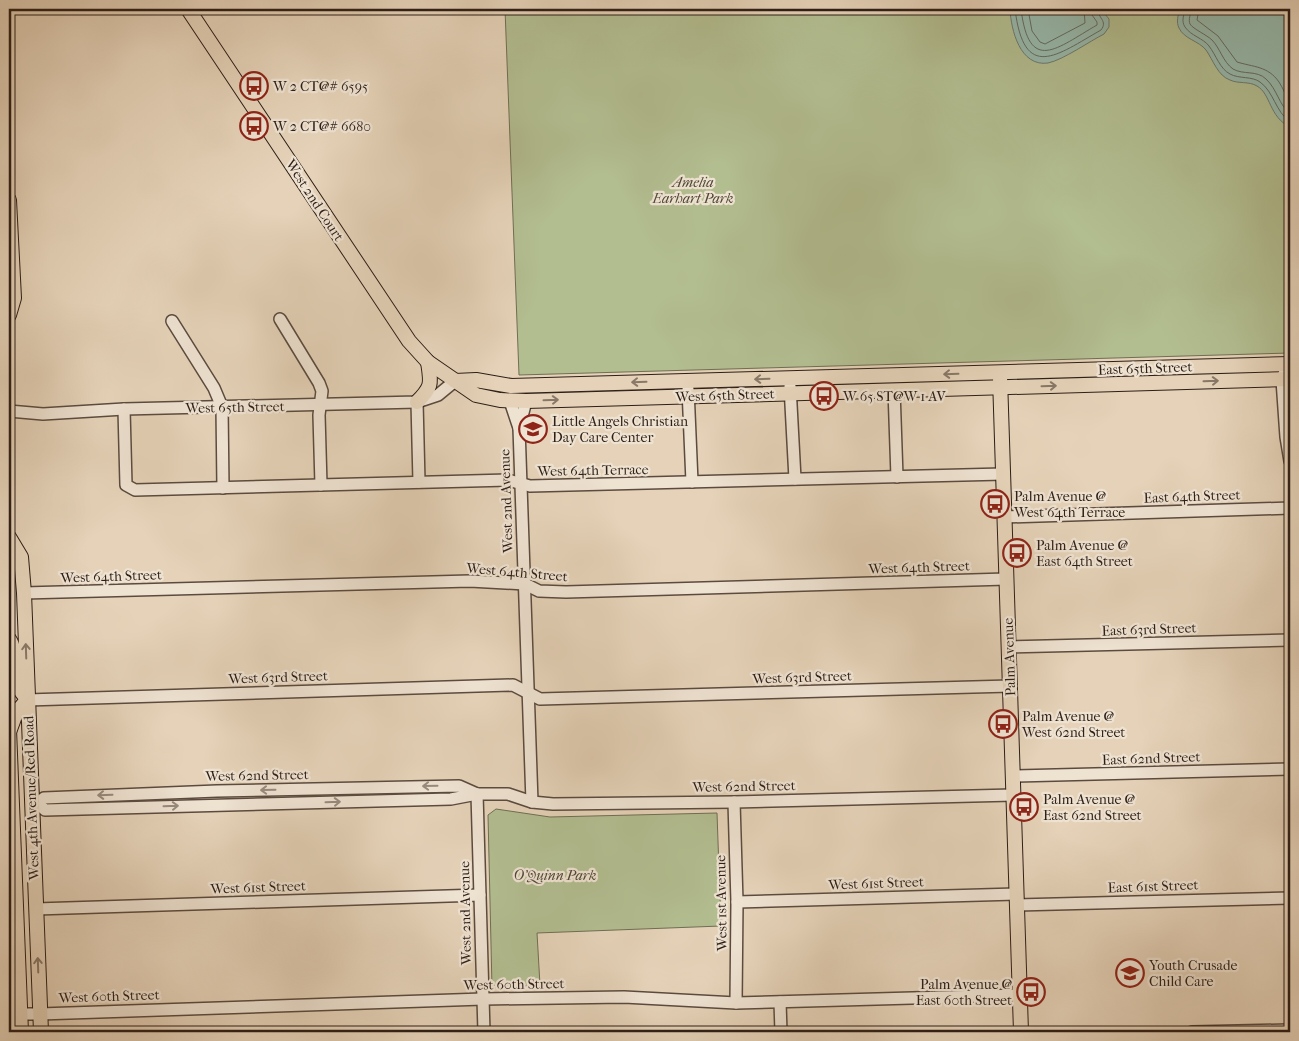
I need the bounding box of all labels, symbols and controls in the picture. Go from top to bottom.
bus stop icon: W 2 CT@# 6595 [239,71,269,101]
place label: W 2 CT@# 6595 [272,78,368,95]
bus stop icon: W 2 CT@# 6680 [239,111,269,141]
place label: W 2 CT@# 6680 [272,118,371,135]
street label: West 2nd Court [281,155,347,244]
park label: Amelia Earhart Park [652,174,733,207]
street label: East 65th Street [1097,358,1193,379]
one-way arrow [943,369,960,379]
one-way arrow [754,374,770,384]
one-way arrow [631,377,647,387]
one-way arrow [1203,377,1219,386]
bus stop icon: W 65 ST@W 1 AV [809,381,839,411]
one-way arrow [1040,381,1057,391]
street label: West 65th Street [674,385,775,406]
place label: W 65 ST@W 1 AV [842,388,946,405]
one-way arrow [542,395,559,405]
street label: West 65th Street [184,398,285,417]
place label: Little Angels Christian Day Care Center [552,413,688,446]
school or university icon: Little Angels Christian Day Care Center [518,414,548,444]
street label: West 2nd Avenue [496,449,517,554]
street label: West 64th Terrace [536,461,649,480]
street label: East 64th Street [1143,486,1241,507]
place label: Palm Avenue @ West 64th Terrace [1013,488,1125,521]
bus stop icon: Palm Avenue @ West 64th Terrace [980,489,1010,519]
place label: Palm Avenue @ East 64th Street [1036,537,1133,570]
bus stop icon: Palm Avenue @ East 64th Street [1002,538,1032,568]
street label: West 64th Street [867,557,970,578]
street label: West 64th Street [465,560,568,585]
street label: West 64th Street [59,566,162,587]
street label: Palm Avenue [1000,617,1019,697]
street label: East 63rd Street [1101,619,1197,640]
one-way arrow [21,643,31,660]
street label: West 63rd Street [227,667,328,688]
street label: West 63rd Street [751,667,852,688]
place label: Palm Avenue @ West 62nd Street [1021,708,1125,741]
bus stop icon: Palm Avenue @ West 62nd Street [988,709,1018,739]
street label: West 4th Avenue/Red Road [20,715,43,881]
street label: East 62nd Street [1101,748,1201,769]
street label: West 62nd Street [204,766,309,785]
street label: West 62nd Street [691,777,796,796]
one-way arrow [422,782,438,791]
one-way arrow [260,785,276,795]
one-way arrow [98,790,114,800]
place label: Palm Avenue @ East 62nd Street [1043,791,1142,824]
bus stop icon: Palm Avenue @ East 62nd Street [1009,792,1039,822]
one-way arrow [325,797,341,807]
one-way arrow [163,802,179,811]
street label: West 1st Avenue [712,855,731,952]
street label: West 2nd Avenue [456,861,475,966]
park label: O'Quinn Park [514,867,596,884]
street label: West 61st Street [827,873,924,894]
street label: East 61st Street [1107,876,1199,897]
street label: West 61st Street [209,877,306,898]
one-way arrow [34,957,43,973]
place label: Youth Crusade Child Care [1148,957,1238,990]
school or university icon: Youth Crusade Child Care [1115,958,1145,988]
street label: West 60th Street [462,975,565,994]
place label: Palm Avenue @ East 60th Street [916,976,1013,1009]
bus stop icon: Palm Avenue @ East 60th Street [1016,977,1046,1007]
street label: West 60th Street [57,986,160,1007]

